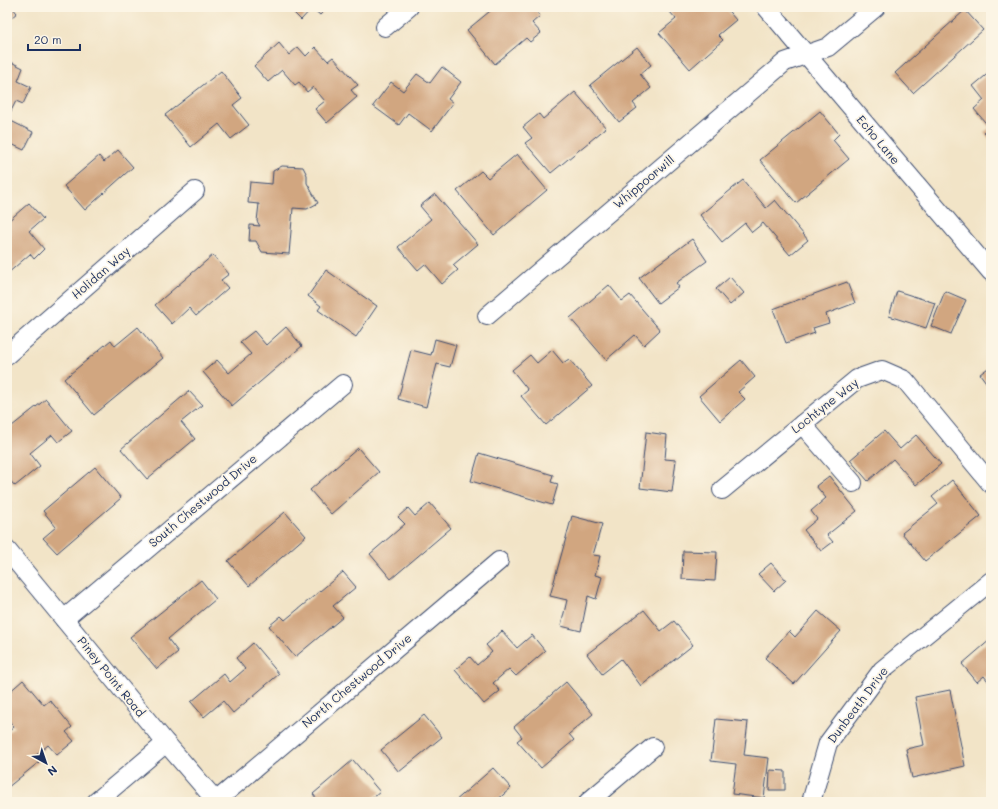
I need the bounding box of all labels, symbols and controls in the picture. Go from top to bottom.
scale bar [28,26,80,52]
text: 20 m [34,31,62,47]
street label: Echo Lane [854,111,904,167]
street label: Whippoorwill [609,151,677,211]
street label: Holidan Way [68,243,133,302]
street label: Lochtyne Way [788,374,861,436]
street label: South Chestwood Drive [145,450,260,550]
street label: North Chestwood Drive [298,630,415,731]
street label: Piney Point Road [74,633,149,720]
street label: Dunbeath Drive [823,663,891,746]
north arrow [26,743,66,783]
text: N [45,763,61,779]

